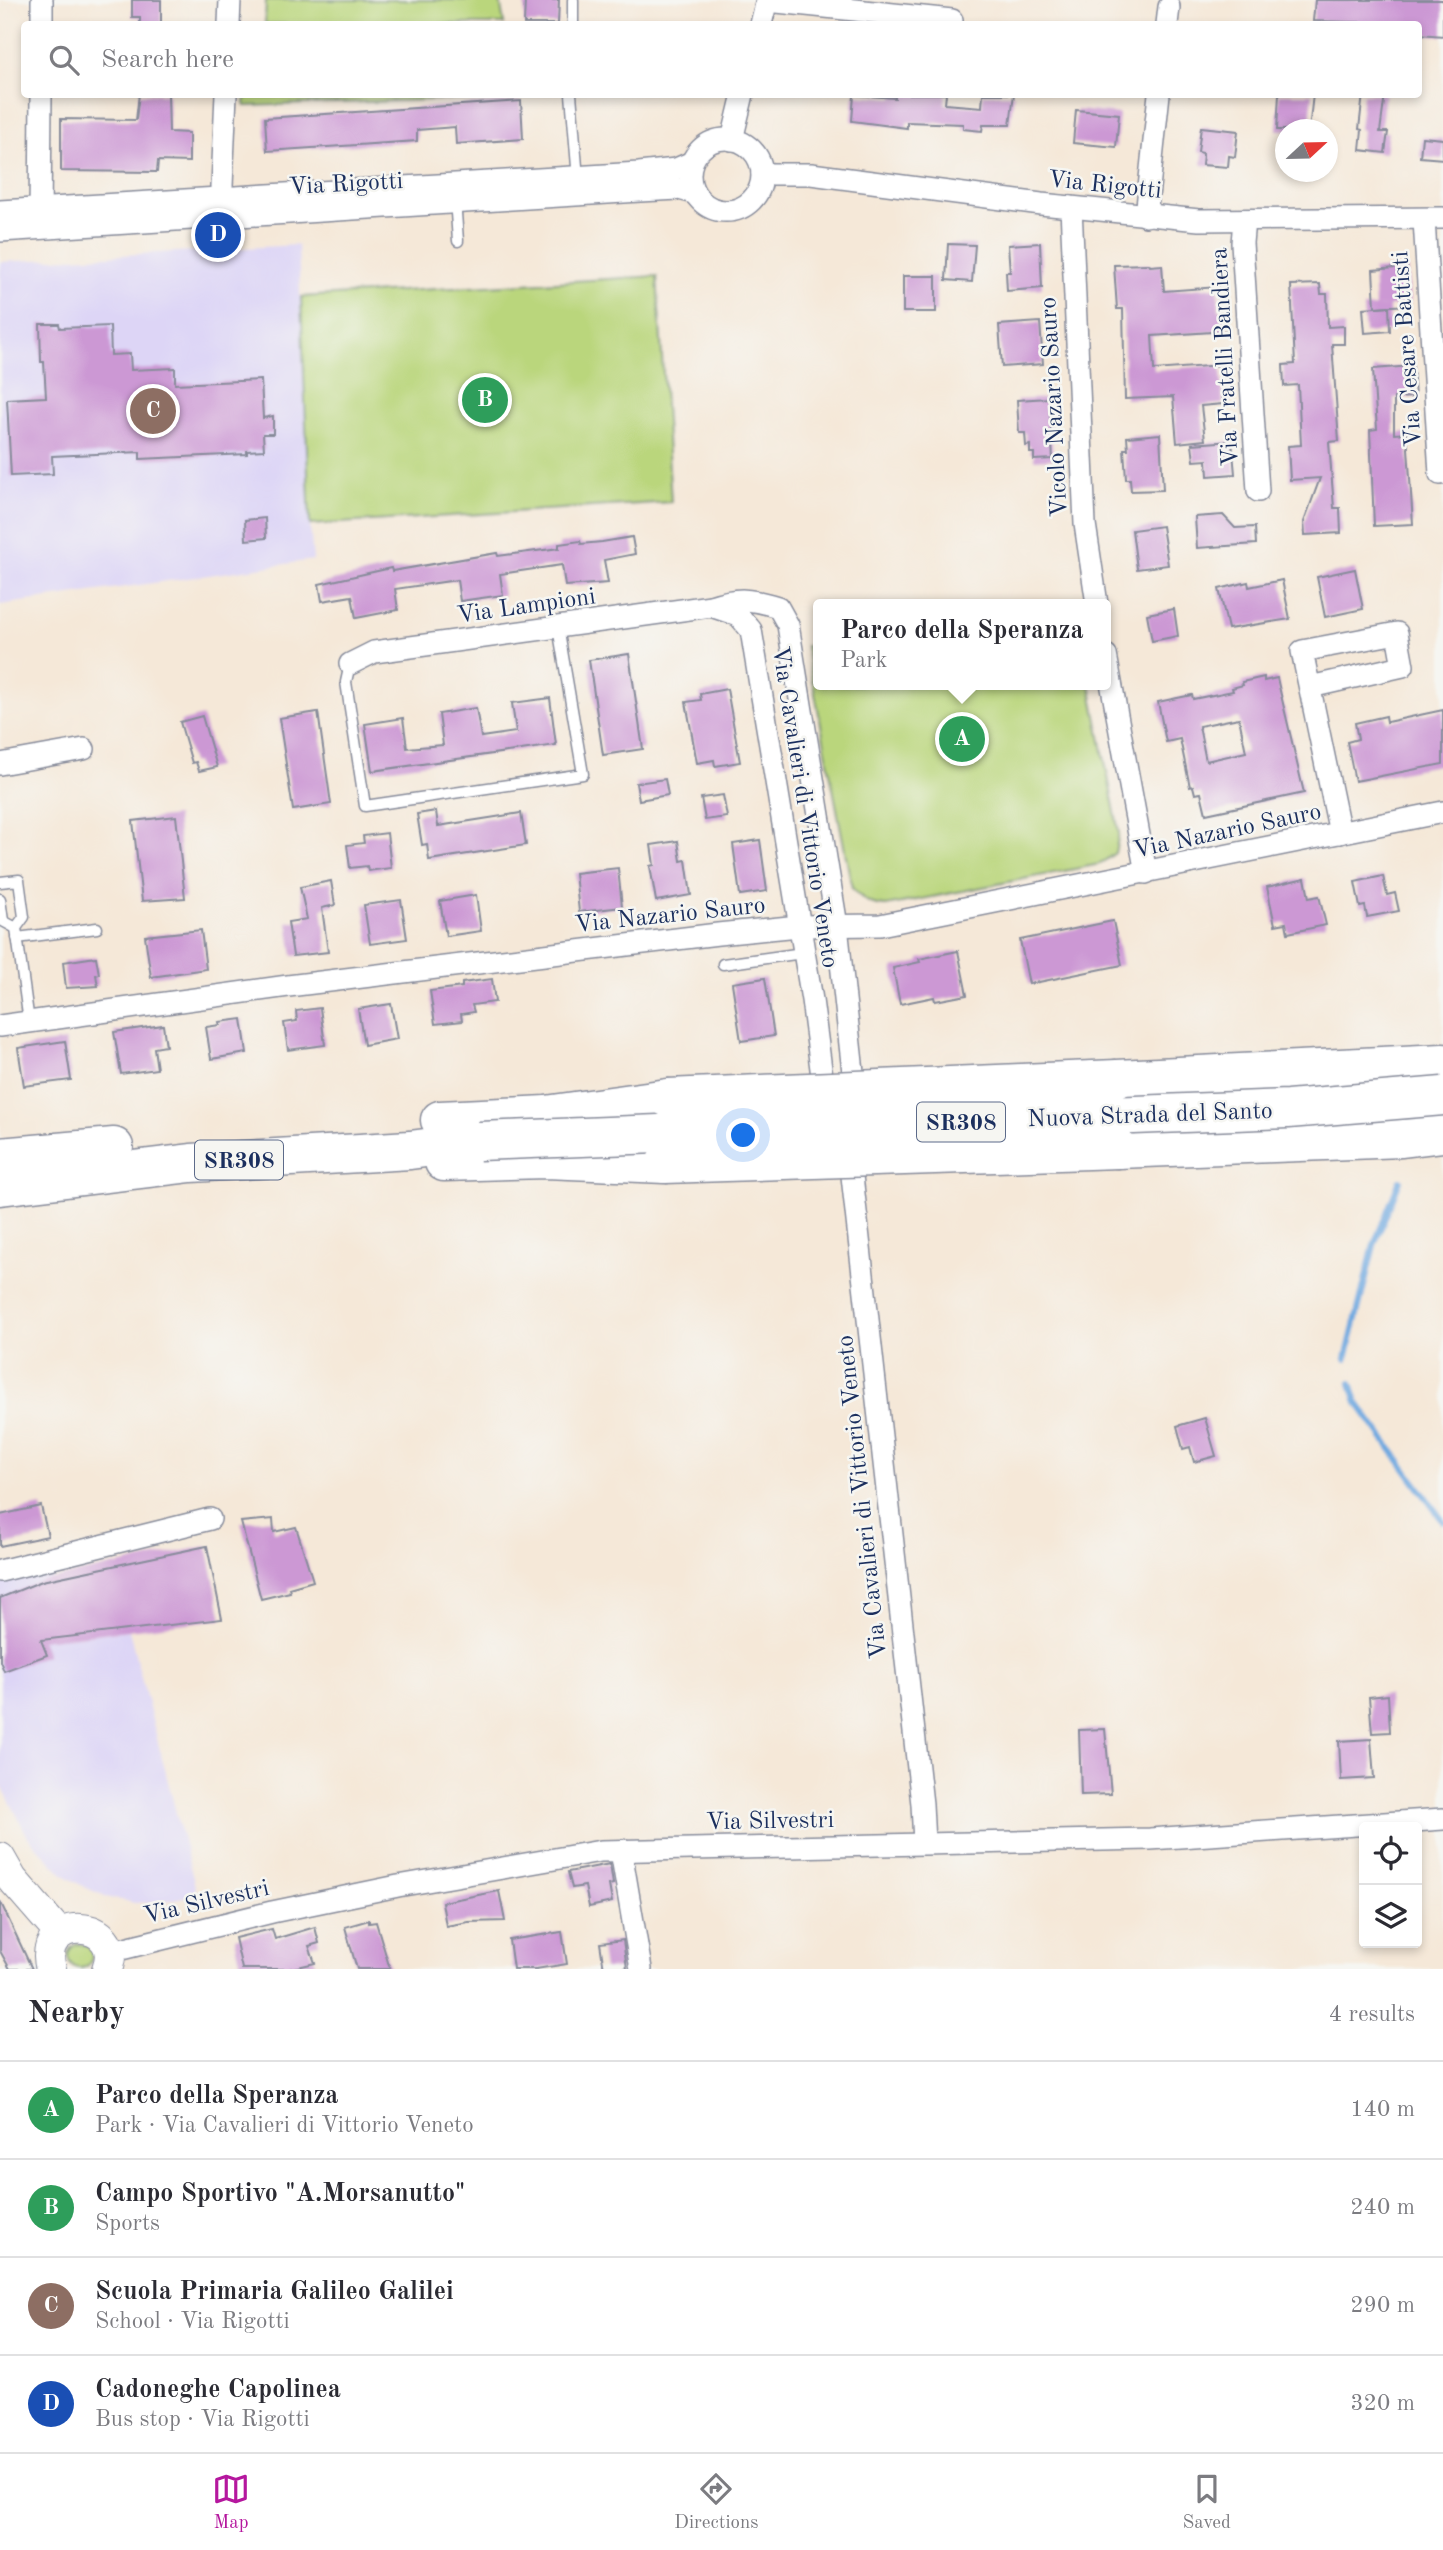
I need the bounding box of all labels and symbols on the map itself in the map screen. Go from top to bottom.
north arrow [1275,119,1338,182]
street label: Via Rigotti [1047,168,1163,204]
street label: Via Rigotti [288,170,404,200]
pin: D [195,209,241,261]
street label: Via Fratelli Bandiera [1208,247,1244,467]
street label: Via Cesare Battisti [1389,250,1427,448]
street label: Vicolo Nazario Sauro [1037,296,1073,518]
pin: B [462,374,508,426]
pin: C [130,385,176,437]
street label: Via Lampioni [455,585,597,629]
street label: Via Cavalieri di Vittorio Veneto [767,645,841,970]
pin: A [939,713,985,765]
street label: Via Nazario Sauro [1131,800,1324,864]
street label: Via Nazario Sauro [574,894,767,938]
street label: Nuova Strada del Santo [1027,1100,1273,1132]
road number: SR308 [917,1102,1005,1142]
your location [726,1118,760,1152]
road number: SR308 [195,1140,283,1180]
street label: Via Cavalieri di Vittorio Veneto [834,1334,892,1660]
street label: Via Silvestri [706,1809,834,1835]
street label: Via Silvestri [141,1877,272,1929]

